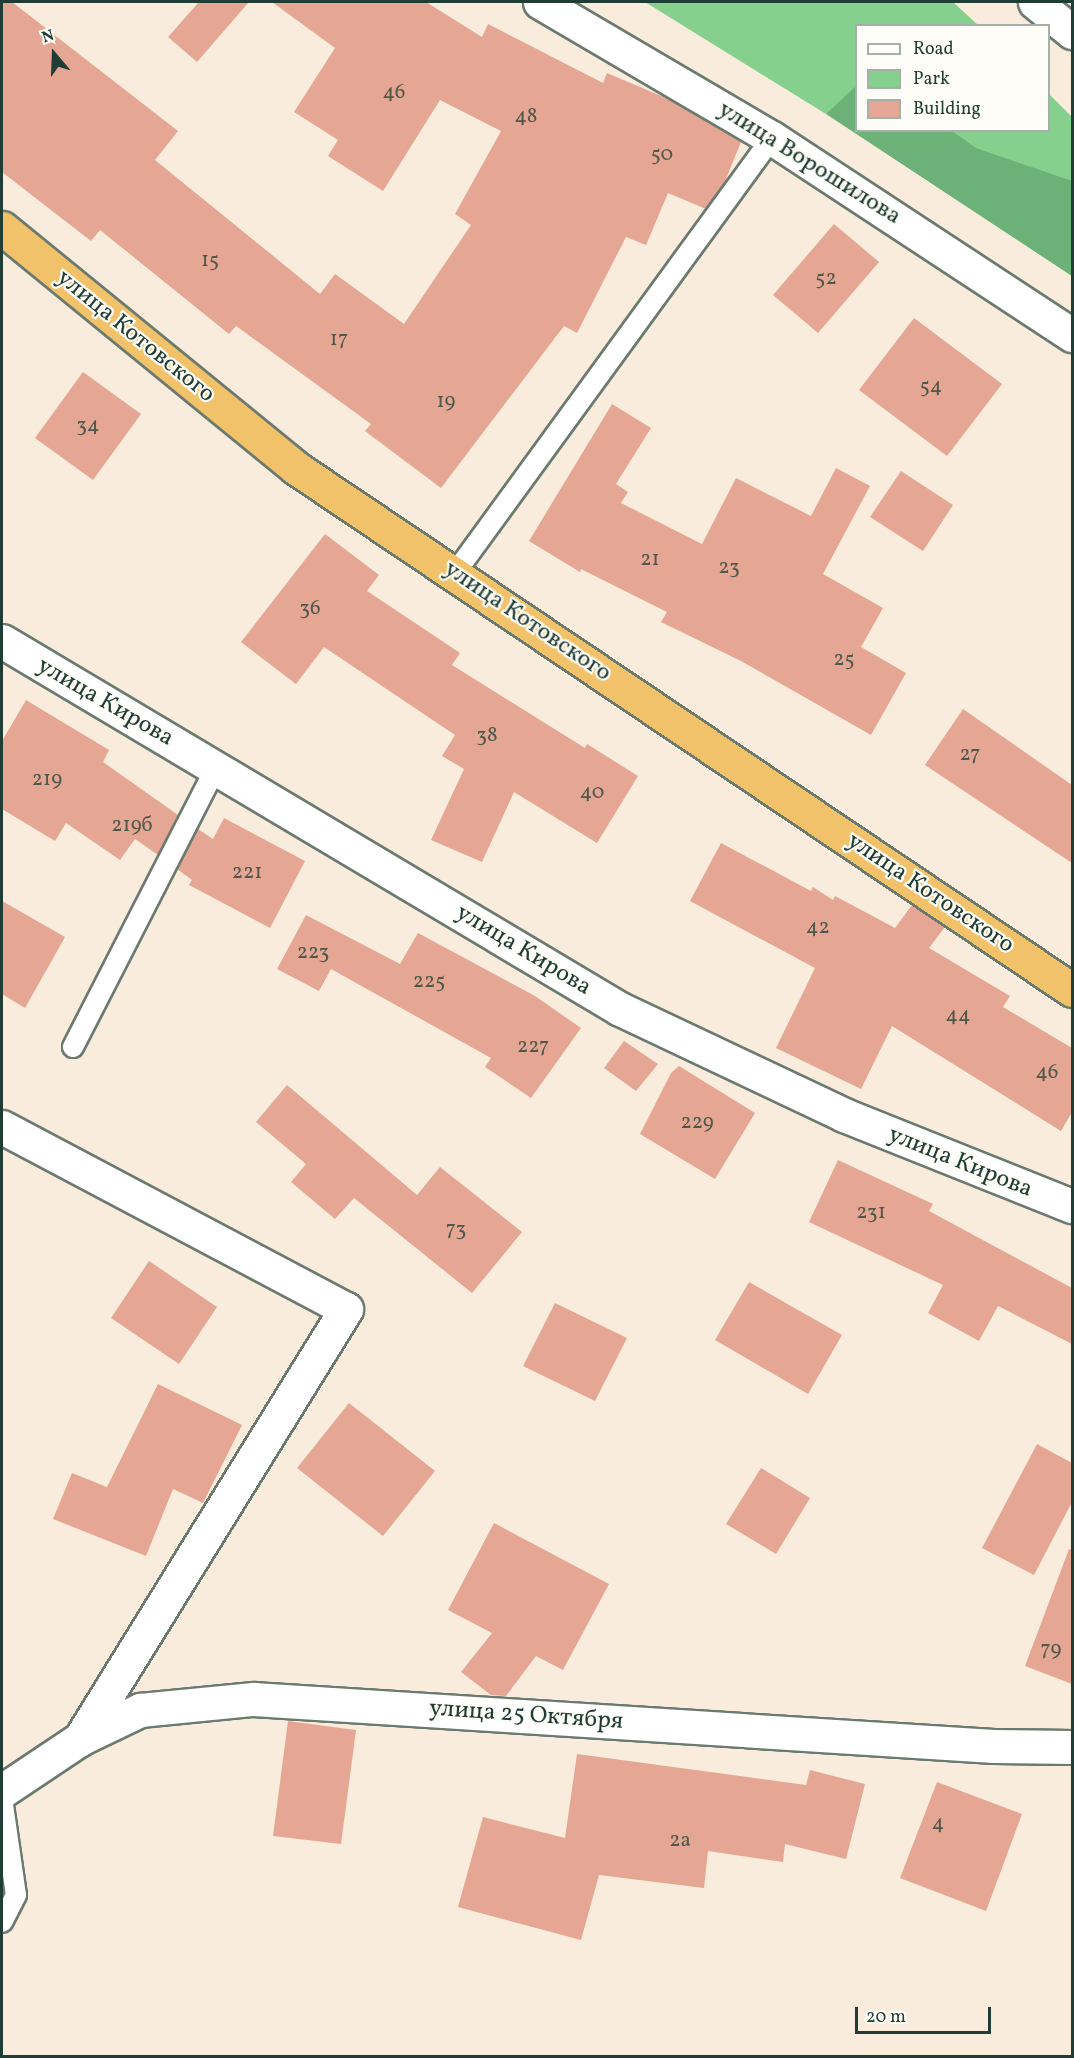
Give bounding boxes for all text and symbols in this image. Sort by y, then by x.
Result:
north arrow [24,24,84,84]
legend [855,24,1050,132]
text: N [39,25,57,49]
text: Road [913,37,954,62]
text: Park [913,67,950,92]
house number: 46 [383,80,405,106]
street label: улица Ворошилова [712,96,906,232]
text: Building [913,97,981,122]
house number: 48 [515,104,537,130]
house number: 50 [651,142,673,168]
house number: 15 [201,248,219,274]
street label: улица Котовского [50,264,220,410]
house number: 52 [815,266,837,292]
house number: 17 [330,327,348,353]
house number: 54 [920,374,942,400]
house number: 19 [436,389,456,415]
house number: 34 [76,413,100,439]
house number: 21 [640,547,660,573]
street label: улица Котовского [438,555,616,689]
house number: 23 [718,555,740,581]
house number: 36 [299,596,321,622]
house number: 25 [833,647,855,673]
street label: улица Кирова [31,652,179,754]
house number: 38 [476,723,498,749]
house number: 27 [960,742,980,768]
house number: 219 [32,767,62,793]
house number: 40 [580,780,604,806]
house number: 219б [111,813,153,839]
street label: улица Котовского [841,827,1019,961]
house number: 221 [232,860,262,886]
street label: улица Кирова [450,899,596,1003]
house number: 42 [806,915,830,941]
house number: 223 [297,940,329,966]
house number: 225 [413,969,445,995]
house number: 44 [945,1003,971,1029]
house number: 227 [517,1034,549,1060]
house number: 46 [1036,1060,1058,1086]
house number: 229 [680,1110,714,1136]
street label: улица Кирова [884,1121,1036,1205]
house number: 231 [856,1200,886,1226]
house number: 73 [446,1217,466,1243]
house number: 79 [1041,1637,1061,1663]
street label: улица 25 Октября [428,1695,624,1737]
house number: 4 [932,1811,944,1837]
house number: 2а [669,1828,691,1854]
scale bar [858,1995,994,2033]
text: 20 m [866,2005,906,2030]

